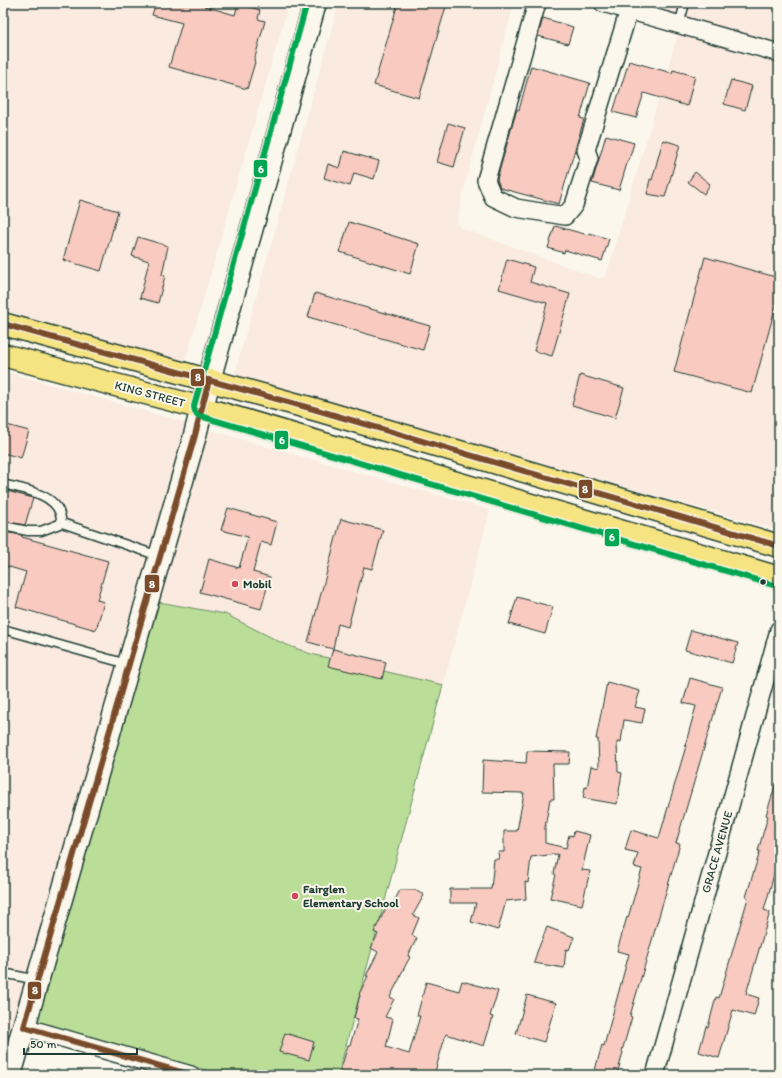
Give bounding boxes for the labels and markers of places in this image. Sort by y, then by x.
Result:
place label: Mobil [243,577,272,591]
unlabelled marker [758,577,768,587]
marker: Mobil [230,579,240,589]
place label: Fairglen Elementary School [303,882,399,911]
marker: Fairglen Elementary School [290,891,300,901]

